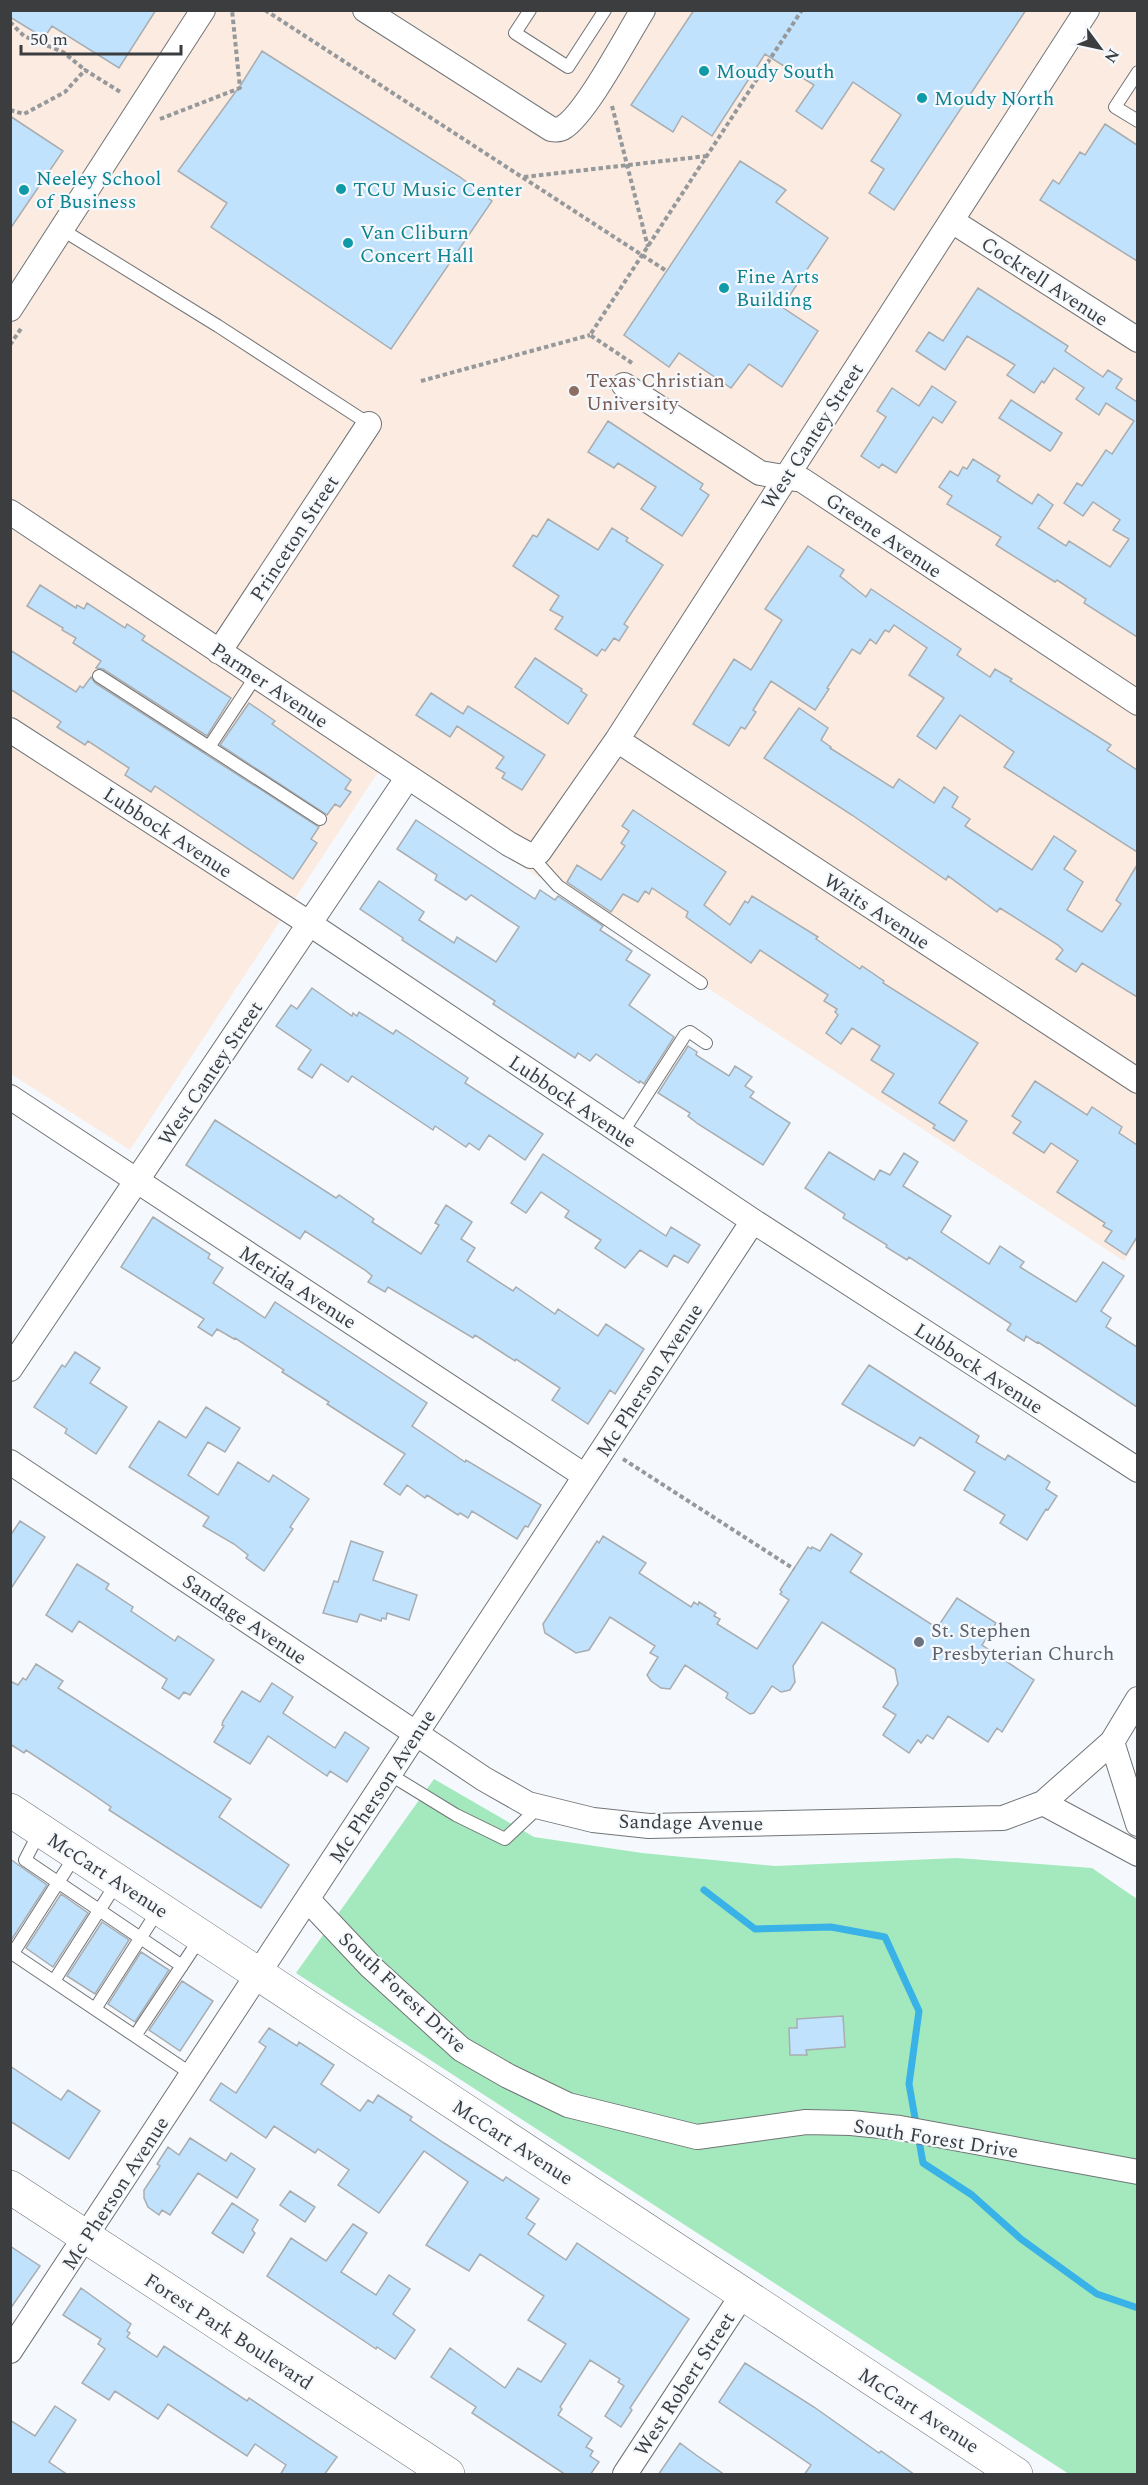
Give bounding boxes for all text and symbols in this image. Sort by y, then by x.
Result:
scale bar [21,18,182,56]
north arrow [1070,18,1130,78]
text: 50 m [30,26,68,53]
text: N [1098,44,1125,68]
place label: Moudy South [716,57,835,87]
marker: Moudy South [697,64,711,78]
place label: Moudy North [934,84,1054,114]
marker: Moudy North [915,91,929,105]
place label: Neeley School of Business [36,164,161,217]
place label: TCU Music Center [353,175,522,205]
marker: TCU Music Center [334,182,348,196]
marker: Neeley School of Business [17,183,31,197]
place label: Van Cliburn Concert Hall [360,218,474,271]
street label: Cockrell Avenue [975,229,1114,334]
marker: Van Cliburn Concert Hall [341,236,355,250]
place label: Fine Arts Building [736,262,819,315]
marker: Fine Arts Building [717,281,731,295]
street label: West Cantey Street [754,357,871,516]
place label: Texas Christian University [586,366,725,419]
marker: Texas Christian University [567,384,581,398]
street label: Princeton Street [243,470,347,607]
street label: Greene Avenue [819,486,948,586]
street label: Parmer Avenue [205,635,334,736]
street label: Lubbock Avenue [97,780,238,886]
street label: Waits Avenue [817,866,936,958]
street label: West Cantey Street [151,995,271,1152]
street label: Lubbock Avenue [502,1048,643,1156]
street label: Merida Avenue [233,1238,362,1337]
street label: Mc Pherson Avenue [589,1298,711,1463]
street label: Lubbock Avenue [908,1316,1049,1422]
street label: Sandage Avenue [176,1567,313,1673]
place label: St. Stephen Presbyterian Church [931,1616,1114,1669]
marker: St. Stephen Presbyterian Church [912,1635,926,1649]
street label: Mc Pherson Avenue [322,1704,444,1869]
street label: Sandage Avenue [618,1807,764,1839]
street label: McCart Avenue [41,1825,174,1926]
street label: South Forest Drive [331,1925,473,2060]
street label: McCart Avenue [446,2092,579,2193]
street label: Mc Pherson Avenue [55,2111,177,2276]
street label: South Forest Drive [851,2111,1020,2167]
street label: Forest Park Boulevard [138,2266,319,2398]
street label: West Robert Street [627,2306,743,2463]
street label: McCart Avenue [852,2360,985,2461]

